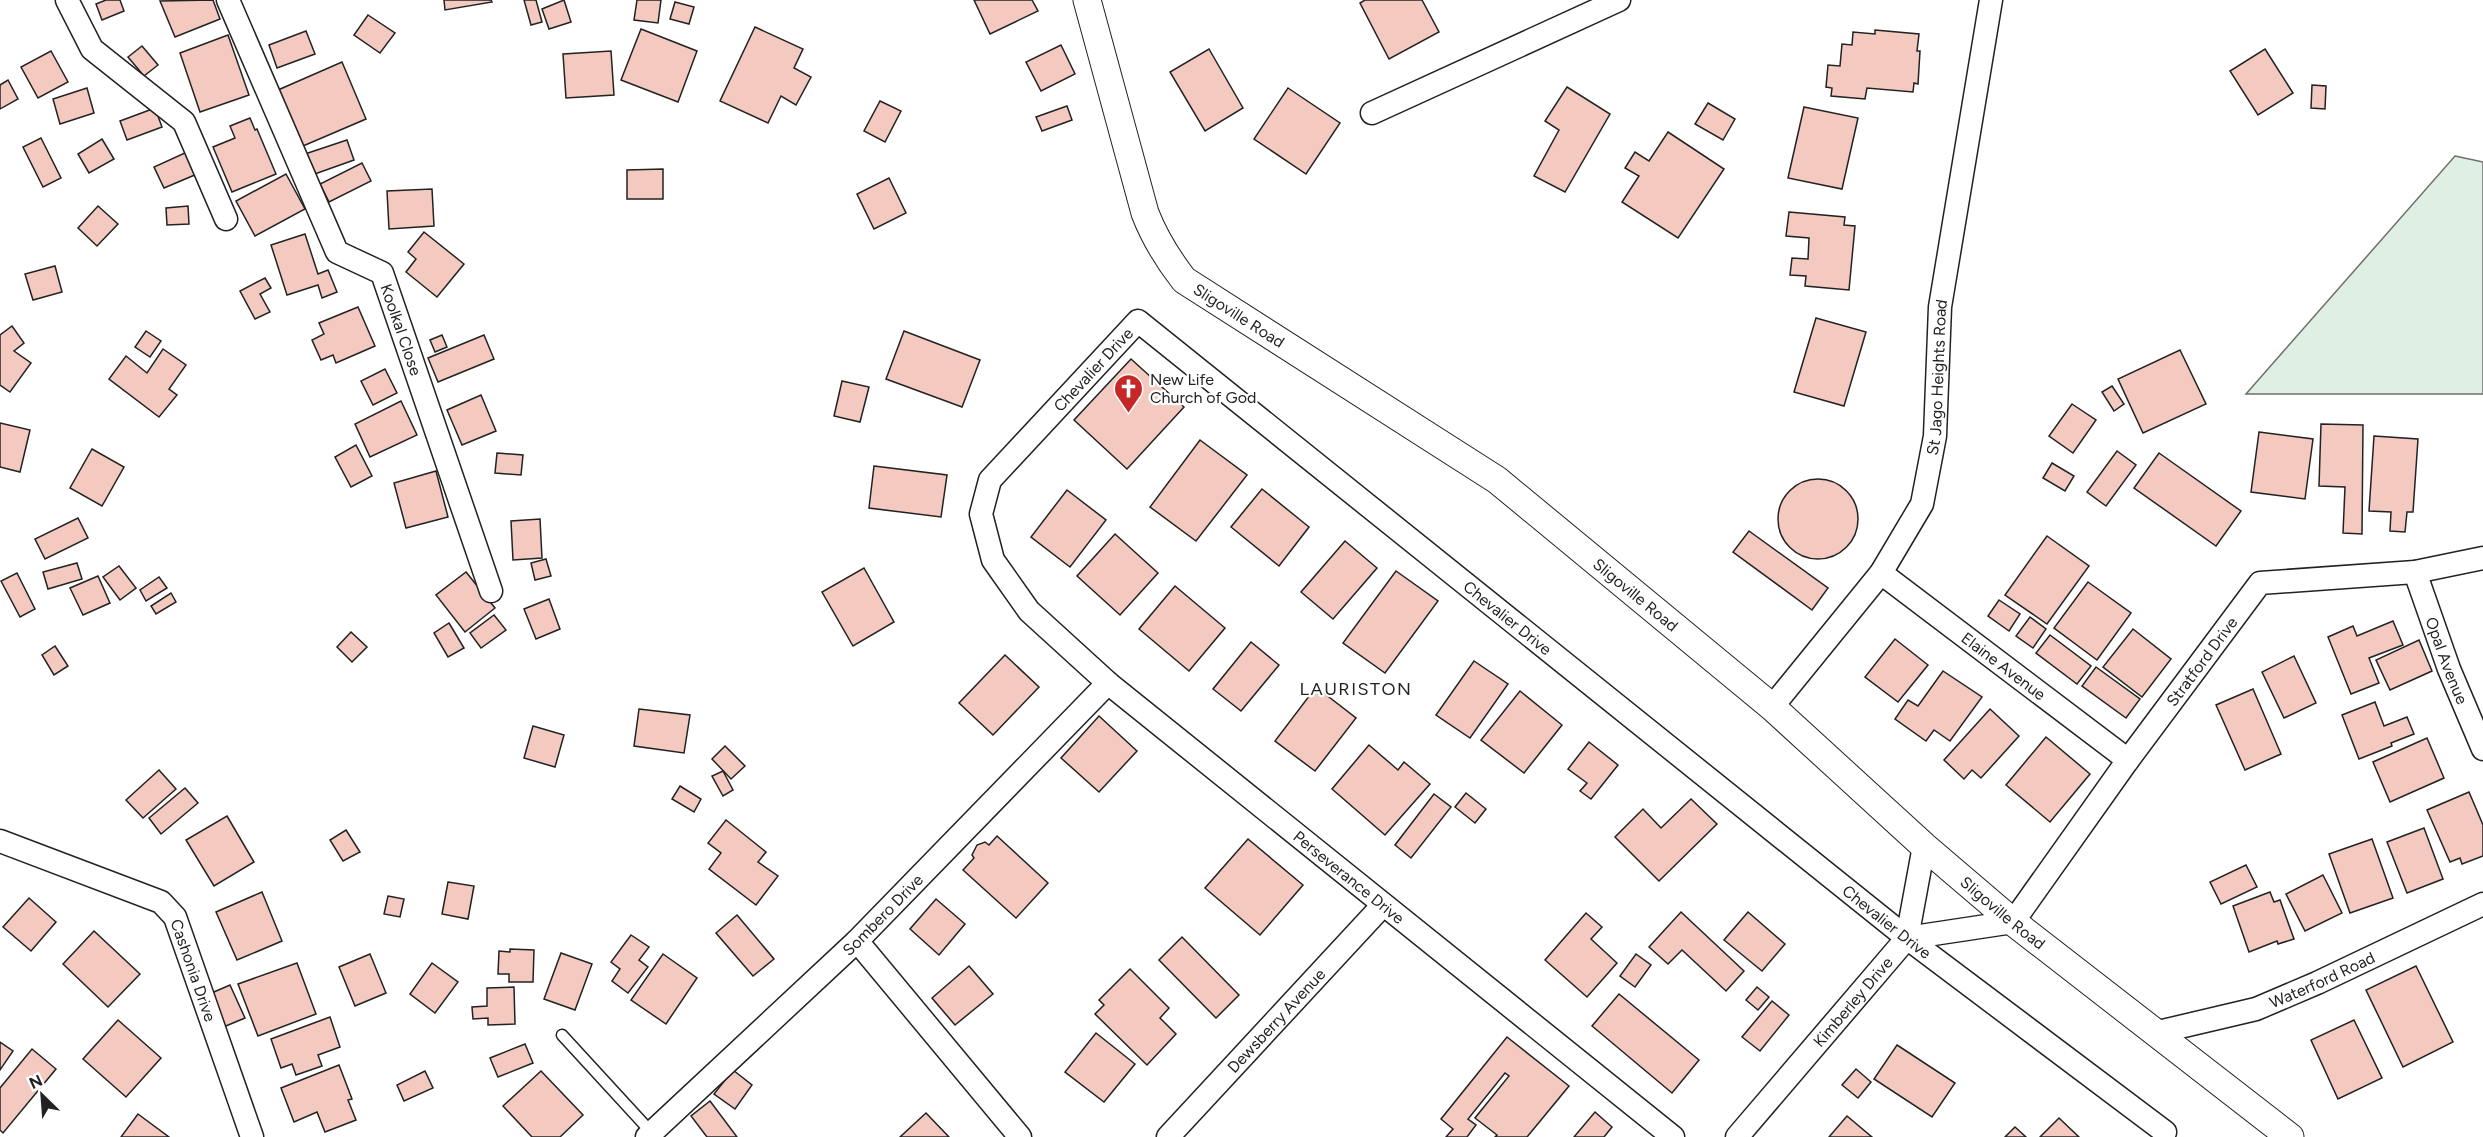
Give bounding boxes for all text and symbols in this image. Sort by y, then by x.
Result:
street label: Sligoville Road [1190,280,1288,352]
street label: Koolkal Close [376,281,425,378]
street label: St Jago Heights Road [1923,298,1951,457]
street label: Chevalier Drive [1050,324,1137,416]
place label: New Life Church of God [1150,370,1256,407]
church icon: New Life Church of God [1113,372,1145,414]
street label: Sligoville Road [1589,554,1682,635]
street label: Chevalier Drive [1459,577,1556,659]
street label: Stratford Drive [2163,613,2242,710]
street label: Opal Avenue [2421,614,2472,707]
street label: Elaine Avenue [1958,628,2050,704]
district label: LAURISTON [1300,678,1412,700]
street label: Perseverance Drive [1289,827,1408,928]
street label: Sombero Drive [839,870,927,960]
street label: Sligoville Road [1957,872,2049,954]
street label: Chevalier Drive [1838,881,1935,963]
street label: Cashonia Drive [166,917,220,1024]
street label: Waterford Road [2267,948,2378,1012]
street label: Kimberley Drive [1809,953,1897,1051]
street label: Dewsberry Avenue [1224,965,1329,1077]
north arrow [12,1065,72,1125]
text: N [26,1071,45,1093]

